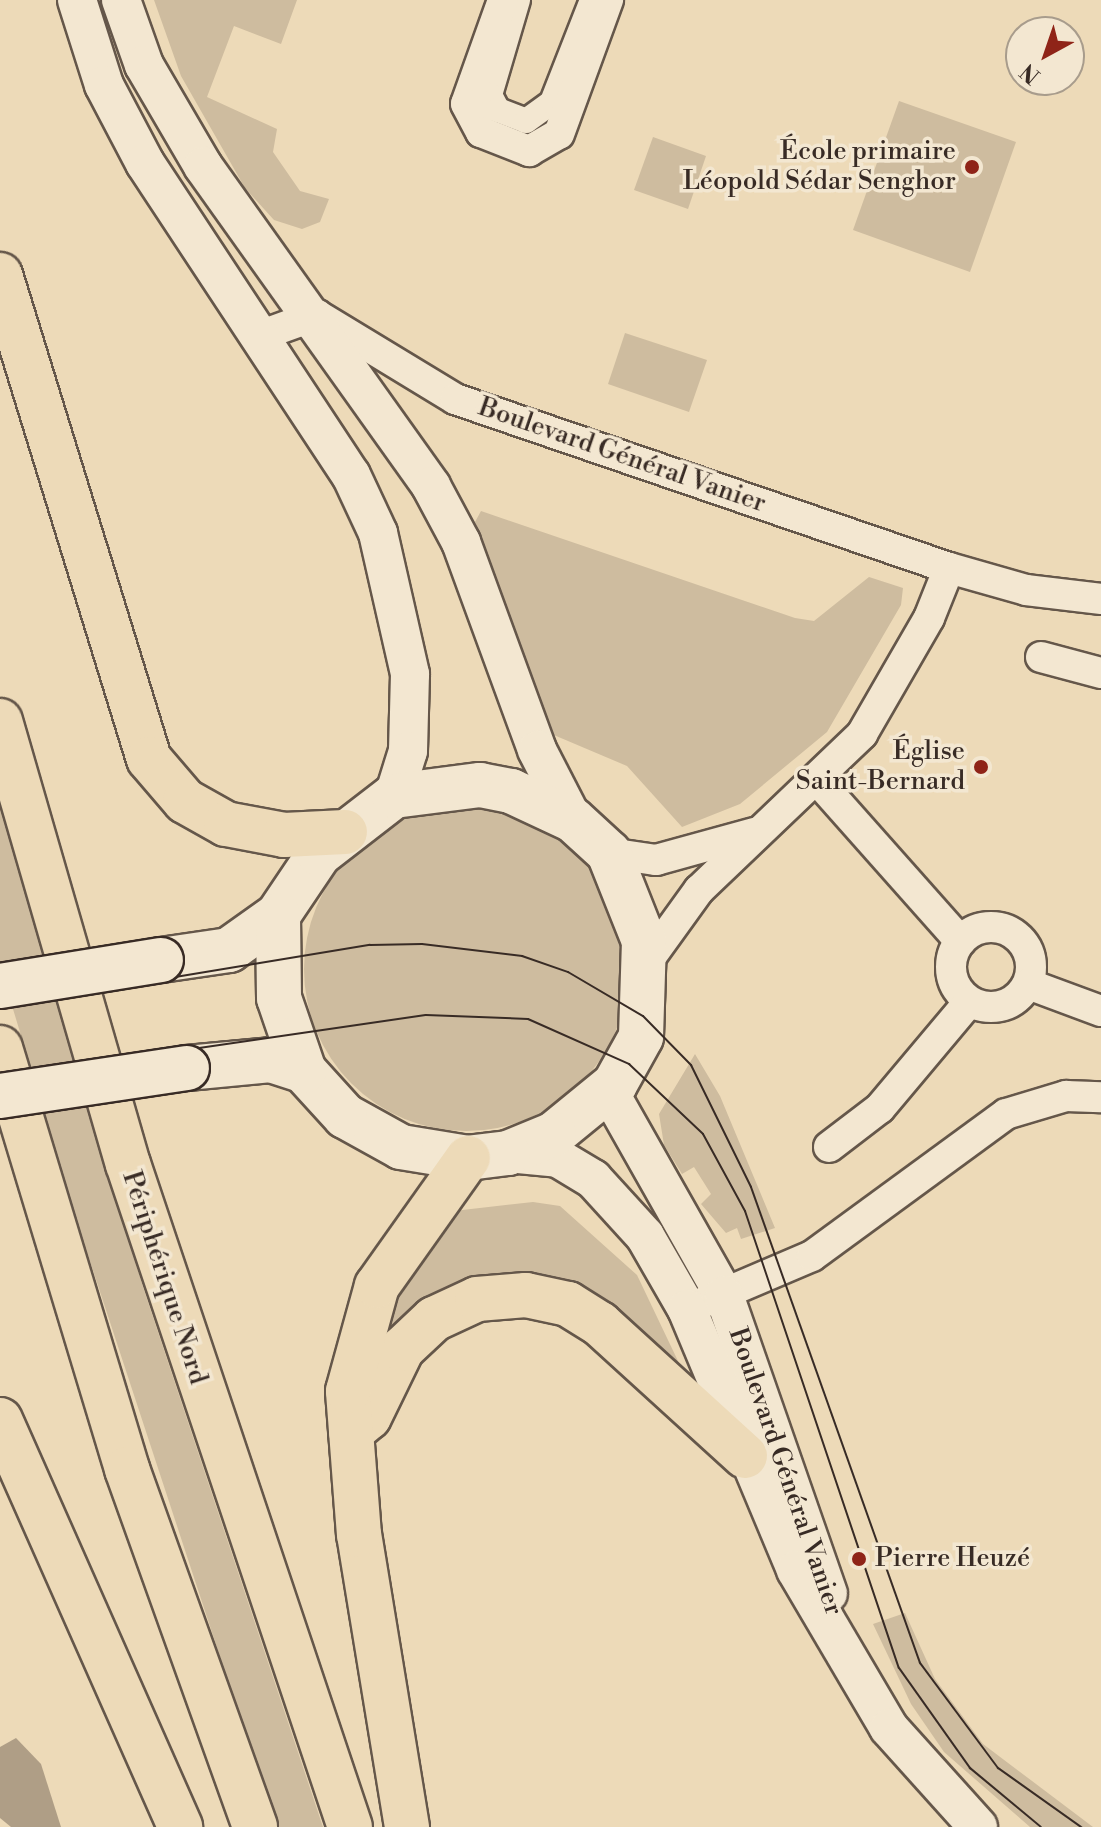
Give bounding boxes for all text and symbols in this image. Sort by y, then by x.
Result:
north arrow [1005,16,1085,96]
text: N [1015,57,1046,89]
place label: École primaire Léopold Sédar Senghor [683,136,956,198]
marker: École primaire Léopold Sédar Senghor [963,158,981,176]
street label: Boulevard Général Vanier [474,392,770,520]
place label: Église Saint-Bernard [796,736,965,798]
marker: Église Saint-Bernard [972,758,990,776]
street label: Périphérique Nord [115,1167,213,1389]
street label: Boulevard Général Vanier [721,1324,849,1620]
place label: Pierre Heuzé [875,1543,1030,1575]
marker: Pierre Heuzé [850,1550,868,1568]

